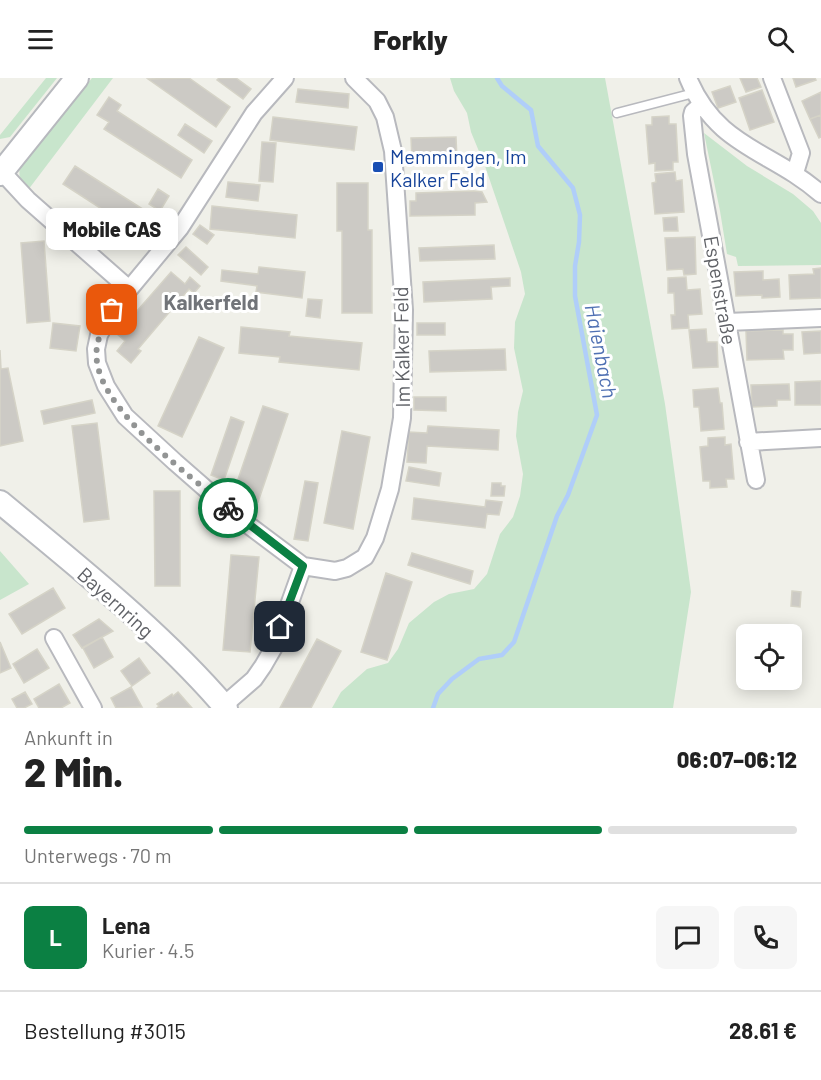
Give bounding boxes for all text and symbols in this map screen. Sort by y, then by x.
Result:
icon: menu [24,23,57,56]
text: Forkly [373,23,448,55]
icon: search [764,23,797,56]
place label: Memmingen, Im Kalker Feld [390,144,527,191]
marker: Memmingen, Im Kalker Feld [371,160,385,174]
callout: Mobile CAS [46,208,178,250]
text: Mobile CAS [63,217,161,241]
street label: Espenstraße [700,234,742,346]
pin [86,284,137,335]
street label: Im Kalker Feld [388,286,414,408]
district label: Kalkerfeld [163,289,259,314]
icon: bag [95,293,128,326]
water label: Haienbach [581,302,623,400]
courier [198,478,258,538]
icon: bike [212,492,245,525]
street label: Bayernring [73,562,159,642]
pin [254,601,305,652]
icon: home [263,610,296,643]
map controls [736,624,802,690]
button: locate [736,624,802,690]
text: Ankunft in [24,725,113,749]
text: 06:07–06:12 [677,746,797,772]
text: 2 Min. [24,748,123,795]
text: Unterwegs · 70 m [24,843,172,867]
button: chat [656,906,719,969]
button: phone [734,906,797,969]
text: Lena [102,912,150,938]
text: L [49,924,62,950]
text: Kurier · 4.5 [102,938,194,962]
text: Bestellung #3015 [24,1017,186,1043]
text: 28.61 € [729,1017,797,1043]

